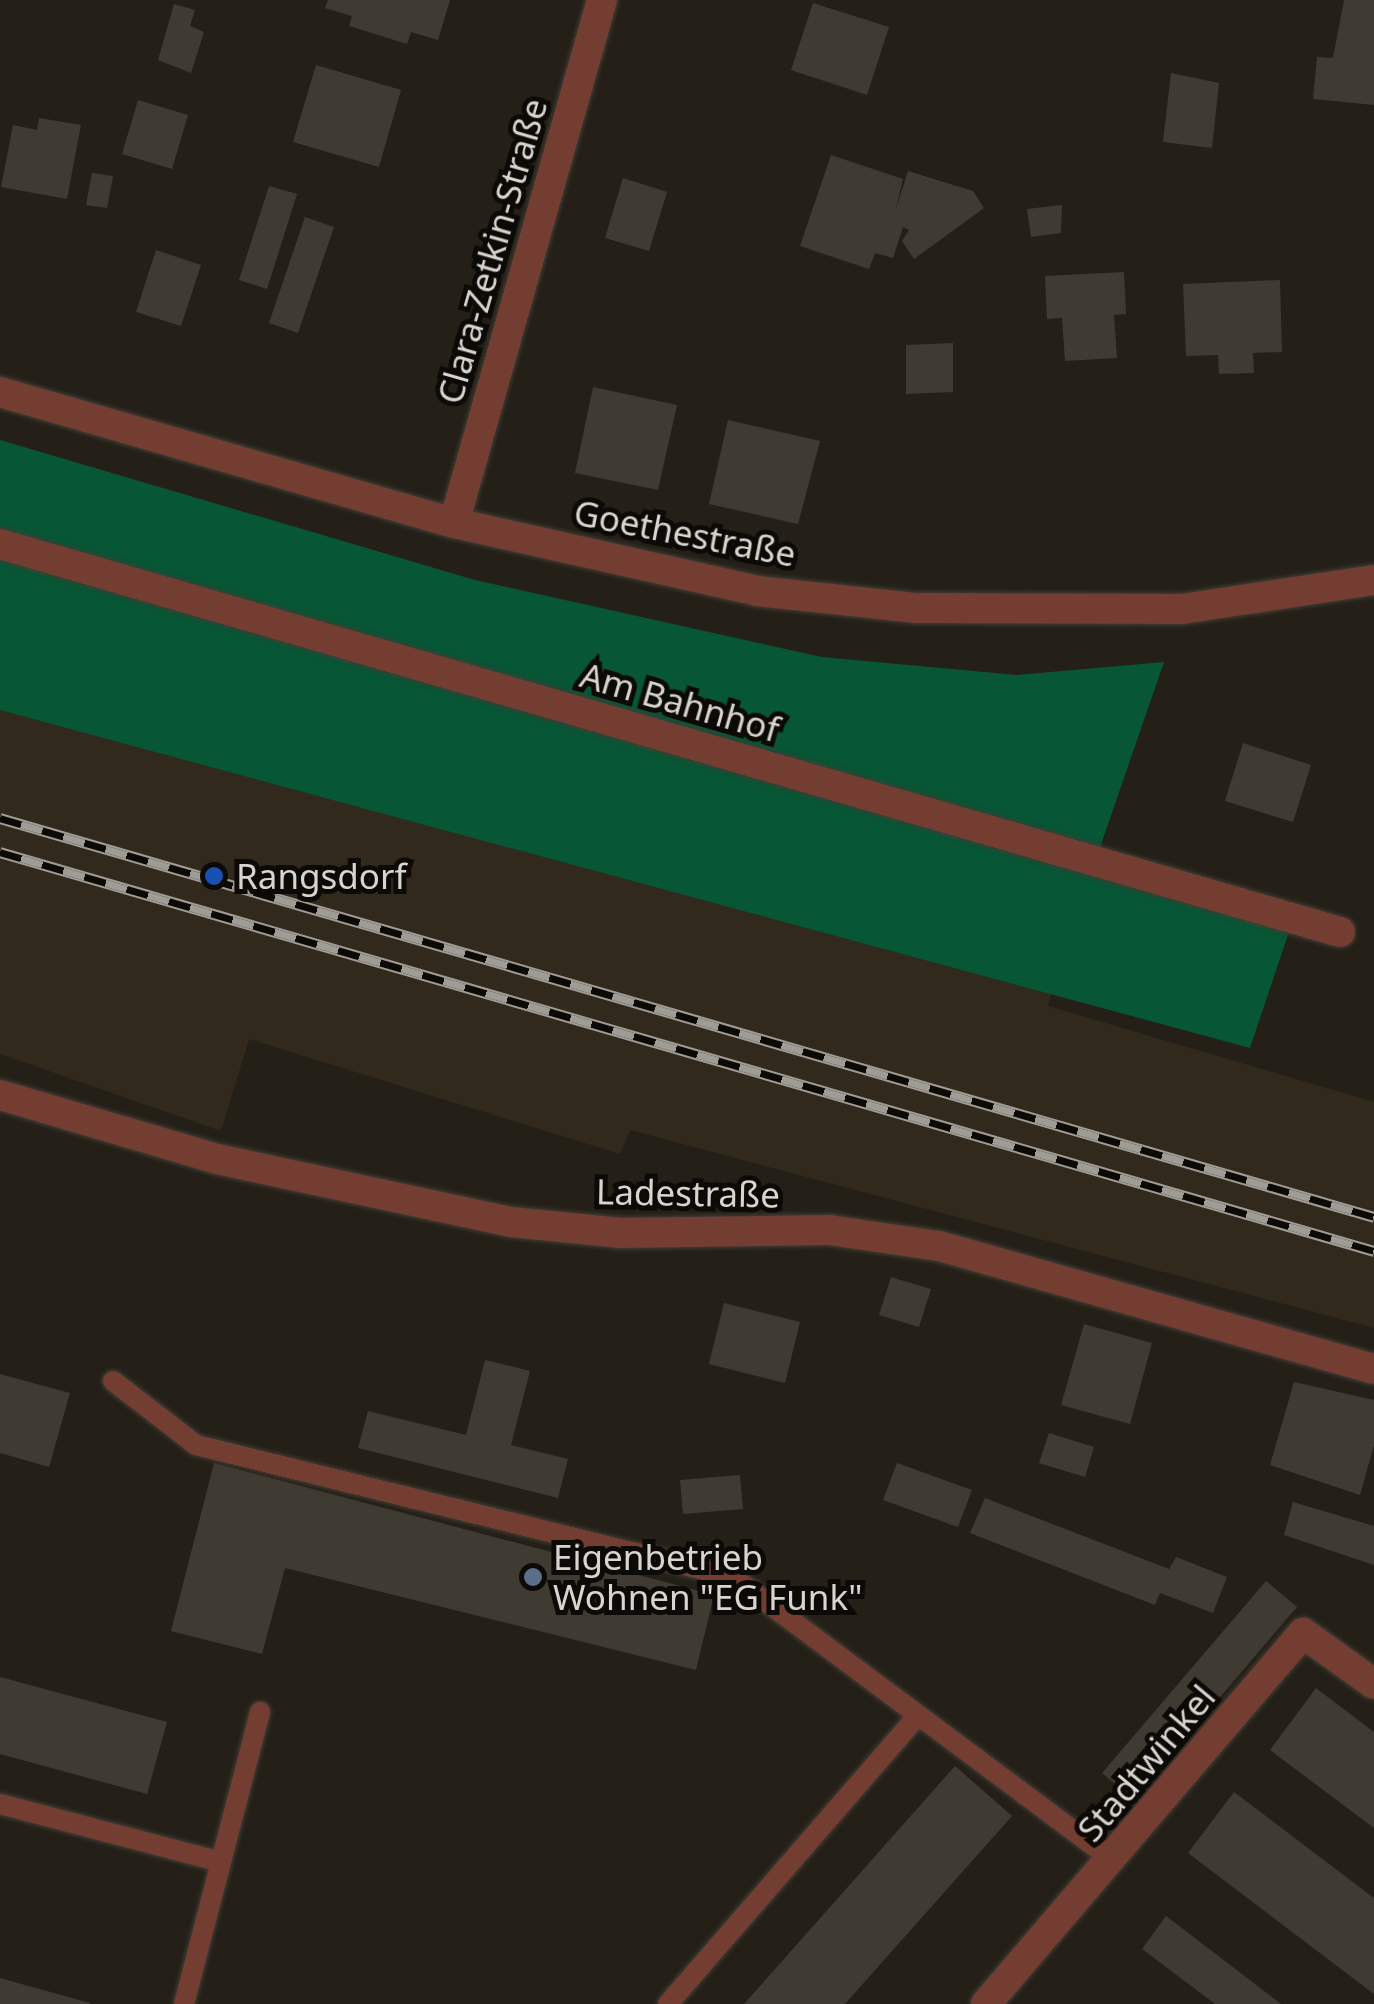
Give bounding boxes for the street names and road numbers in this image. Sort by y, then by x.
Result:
street label: Clara-Zetkin-Straße [428,94,556,408]
street label: Goethestraße [571,491,799,575]
street label: Am Bahnhof [576,654,784,750]
street label: Ladestraße [596,1170,780,1216]
street label: Stadtwinkel [1068,1676,1224,1850]

